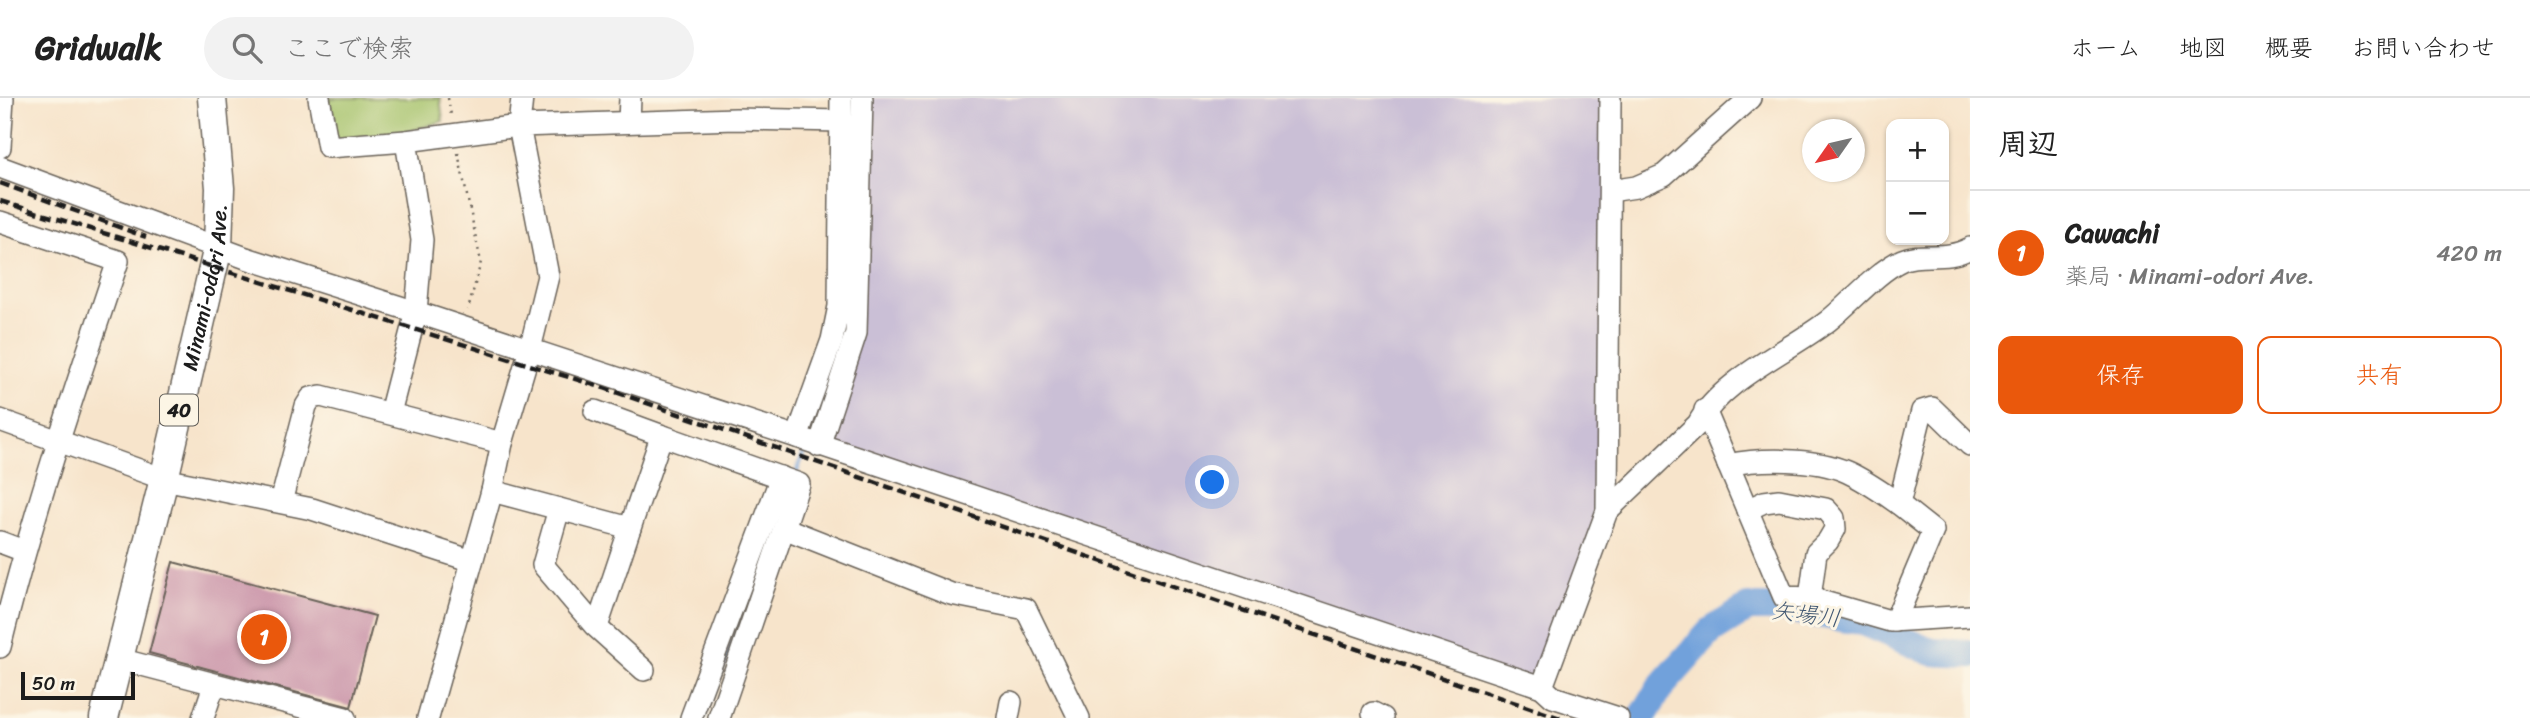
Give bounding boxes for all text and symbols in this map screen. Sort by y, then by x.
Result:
search box [204,17,694,80]
text: Gridwalk [35,19,162,77]
text: ここで検索 [284,25,414,71]
text: ホーム [2070,27,2141,69]
text: 地図 [2179,27,2227,69]
text: 概要 [2265,27,2313,69]
text: お問い合わせ [2351,27,2495,69]
icon: search [228,29,266,67]
text: 周辺 [1998,117,2058,171]
north arrow [1802,119,1865,182]
map controls [1886,119,1949,245]
button: + [1886,119,1949,182]
button: − [1886,182,1949,245]
street label: Minami-odori Ave. [171,203,238,374]
text: Cawachi [2065,210,2159,256]
text: 1 [2016,233,2026,274]
text: 420 m [2436,233,2502,274]
text: 薬局 · Minami-odori Ave. [2065,256,2315,297]
button: 保存 [1998,336,2243,414]
button: 共有 [2257,336,2502,414]
road number: 40 [160,394,198,426]
your location [1195,465,1229,499]
water label: 矢場川 [1769,590,1843,639]
pin: 1 [241,611,287,663]
text: 50 m [32,667,75,700]
scale bar [21,669,135,701]

